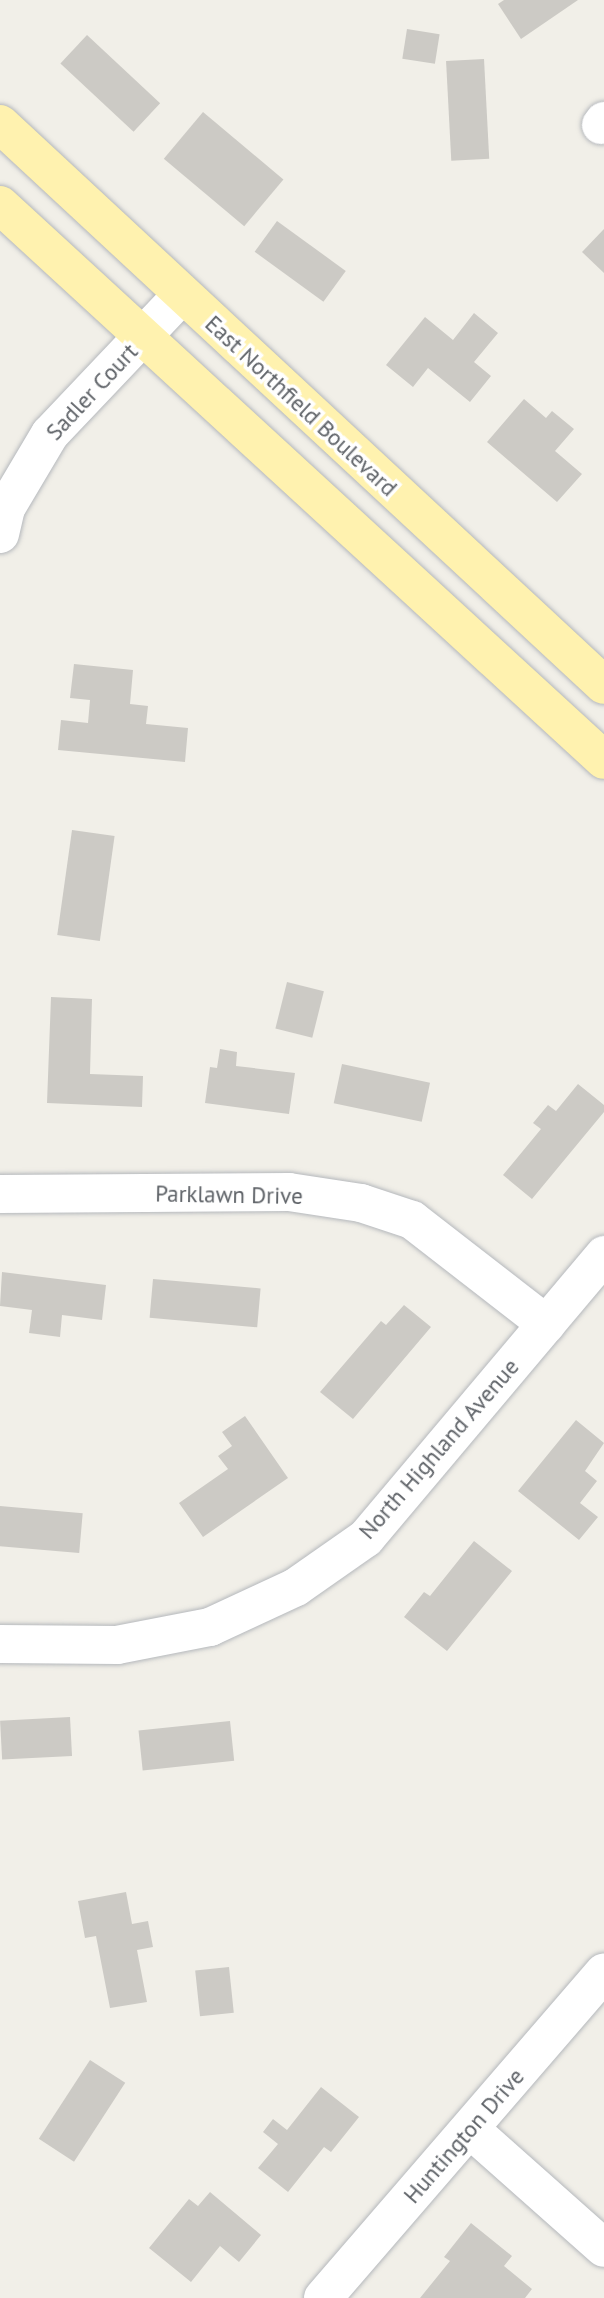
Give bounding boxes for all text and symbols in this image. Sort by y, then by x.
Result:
street label: East Northfield Boulevard [199,310,403,502]
street label: Sadler Court [40,338,144,446]
street label: Parklawn Drive [155,1180,303,1210]
street label: North Highland Avenue [353,1353,525,1545]
street label: Huntington Drive [398,2063,530,2209]

